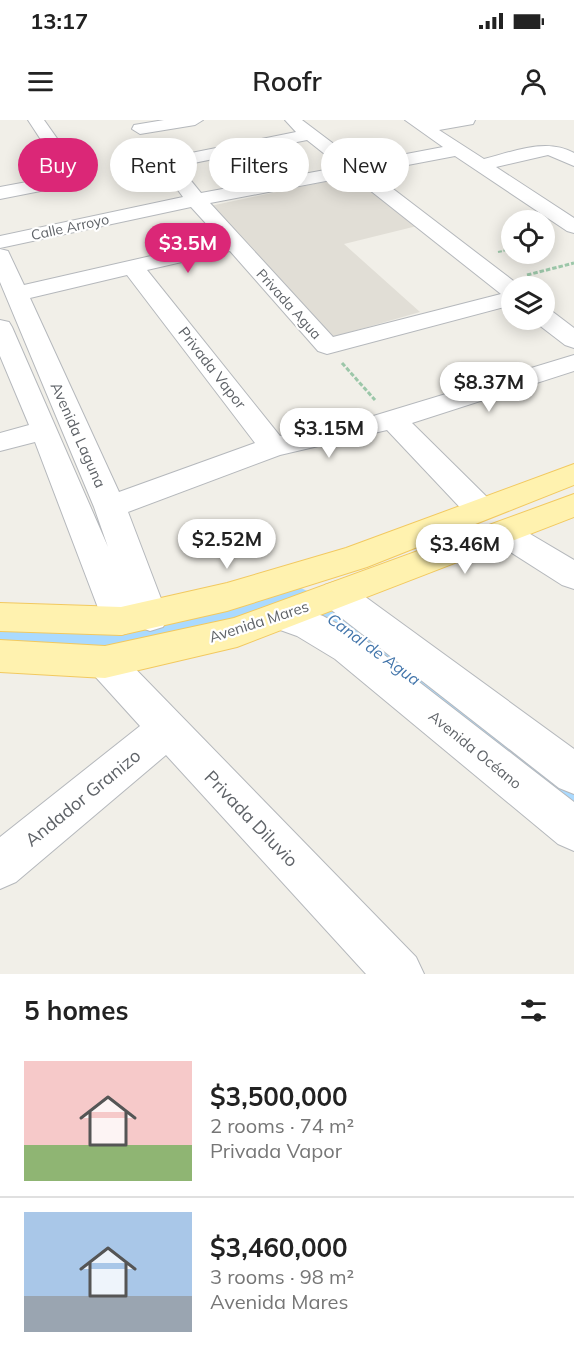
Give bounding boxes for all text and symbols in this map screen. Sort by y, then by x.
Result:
text: 13:17 [30,7,88,35]
text: Roofr [252,64,322,98]
icon: menu [24,65,57,98]
icon: person [517,65,550,98]
chip: Buy [18,138,98,192]
chip: Rent [110,138,197,192]
chip: Filters [209,138,309,192]
chip: New [321,138,409,192]
street label: Calle Arroyo [29,210,111,244]
map controls [501,210,555,330]
button: locate [501,210,555,264]
pin: $3.5M [146,223,230,274]
text: $3.5M [159,230,217,255]
street label: Privada Agua [253,265,325,343]
button: layers [501,276,555,330]
street label: Privada Vapor [174,323,251,413]
pin: $8.37M [440,362,538,413]
text: $8.37M [454,369,524,394]
street label: Avenida Laguna [47,379,110,491]
pin: $3.15M [280,408,378,459]
text: $3.15M [294,415,364,440]
pin: $2.52M [178,519,276,570]
pin: $3.46M [416,524,514,575]
text: $2.52M [192,526,262,551]
text: $3.46M [430,531,500,556]
street label: Avenida Mares [207,596,311,647]
water label: Canal de Agua [324,609,425,690]
street label: Avenida Océano [425,706,526,793]
street label: Andador Granizo [20,744,145,851]
street label: Privada Diluvio [200,766,303,872]
text: 5 homes [24,994,128,1027]
icon: filters [517,994,550,1027]
text: $3,500,000 [210,1080,348,1113]
icon: home [72,1085,144,1157]
text: 2 rooms · 74 m² [210,1113,354,1138]
text: Privada Vapor [210,1138,342,1163]
text: $3,460,000 [210,1231,348,1264]
icon: home [72,1236,144,1308]
text: 3 rooms · 98 m² [210,1264,354,1289]
text: Avenida Mares [210,1289,348,1314]

